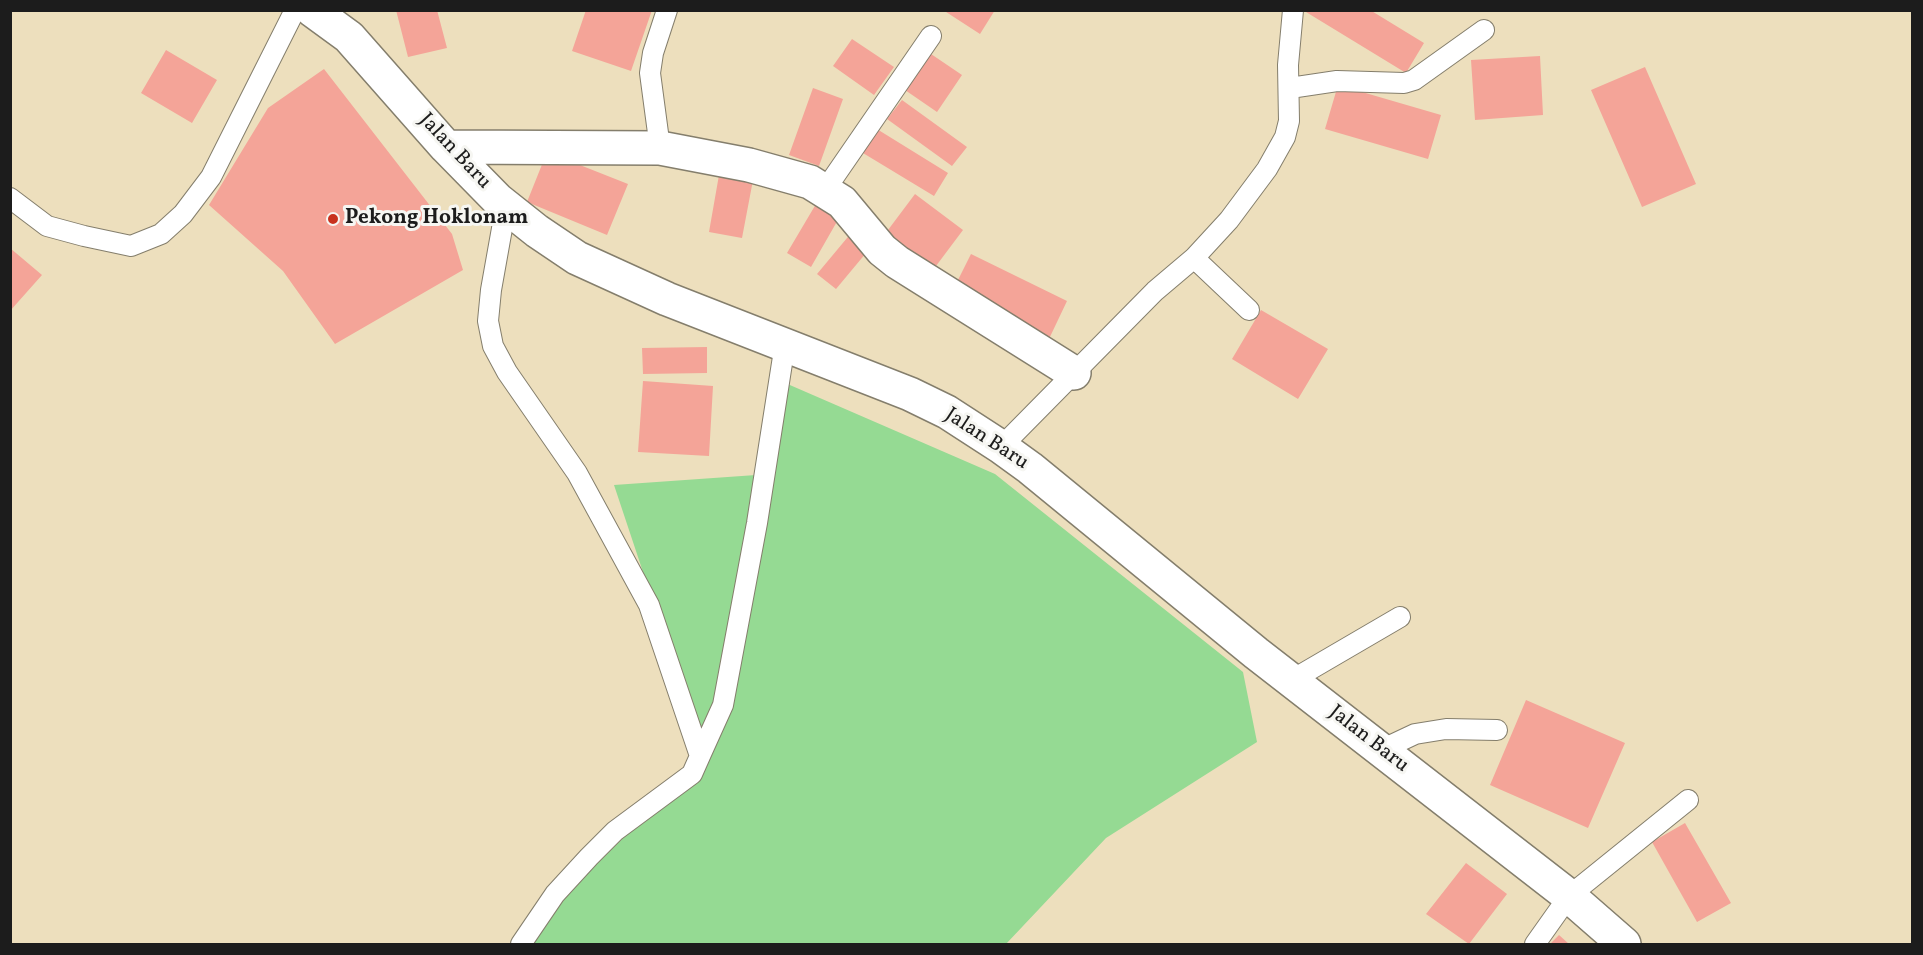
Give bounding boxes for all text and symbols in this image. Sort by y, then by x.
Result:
street label: Jalan Baru [412,109,496,195]
place label: Pekong Hoklonam [345,206,528,232]
marker: Pekong Hoklonam [326,212,340,226]
street label: Jalan Baru [939,404,1033,476]
street label: Jalan Baru [1323,701,1413,779]

